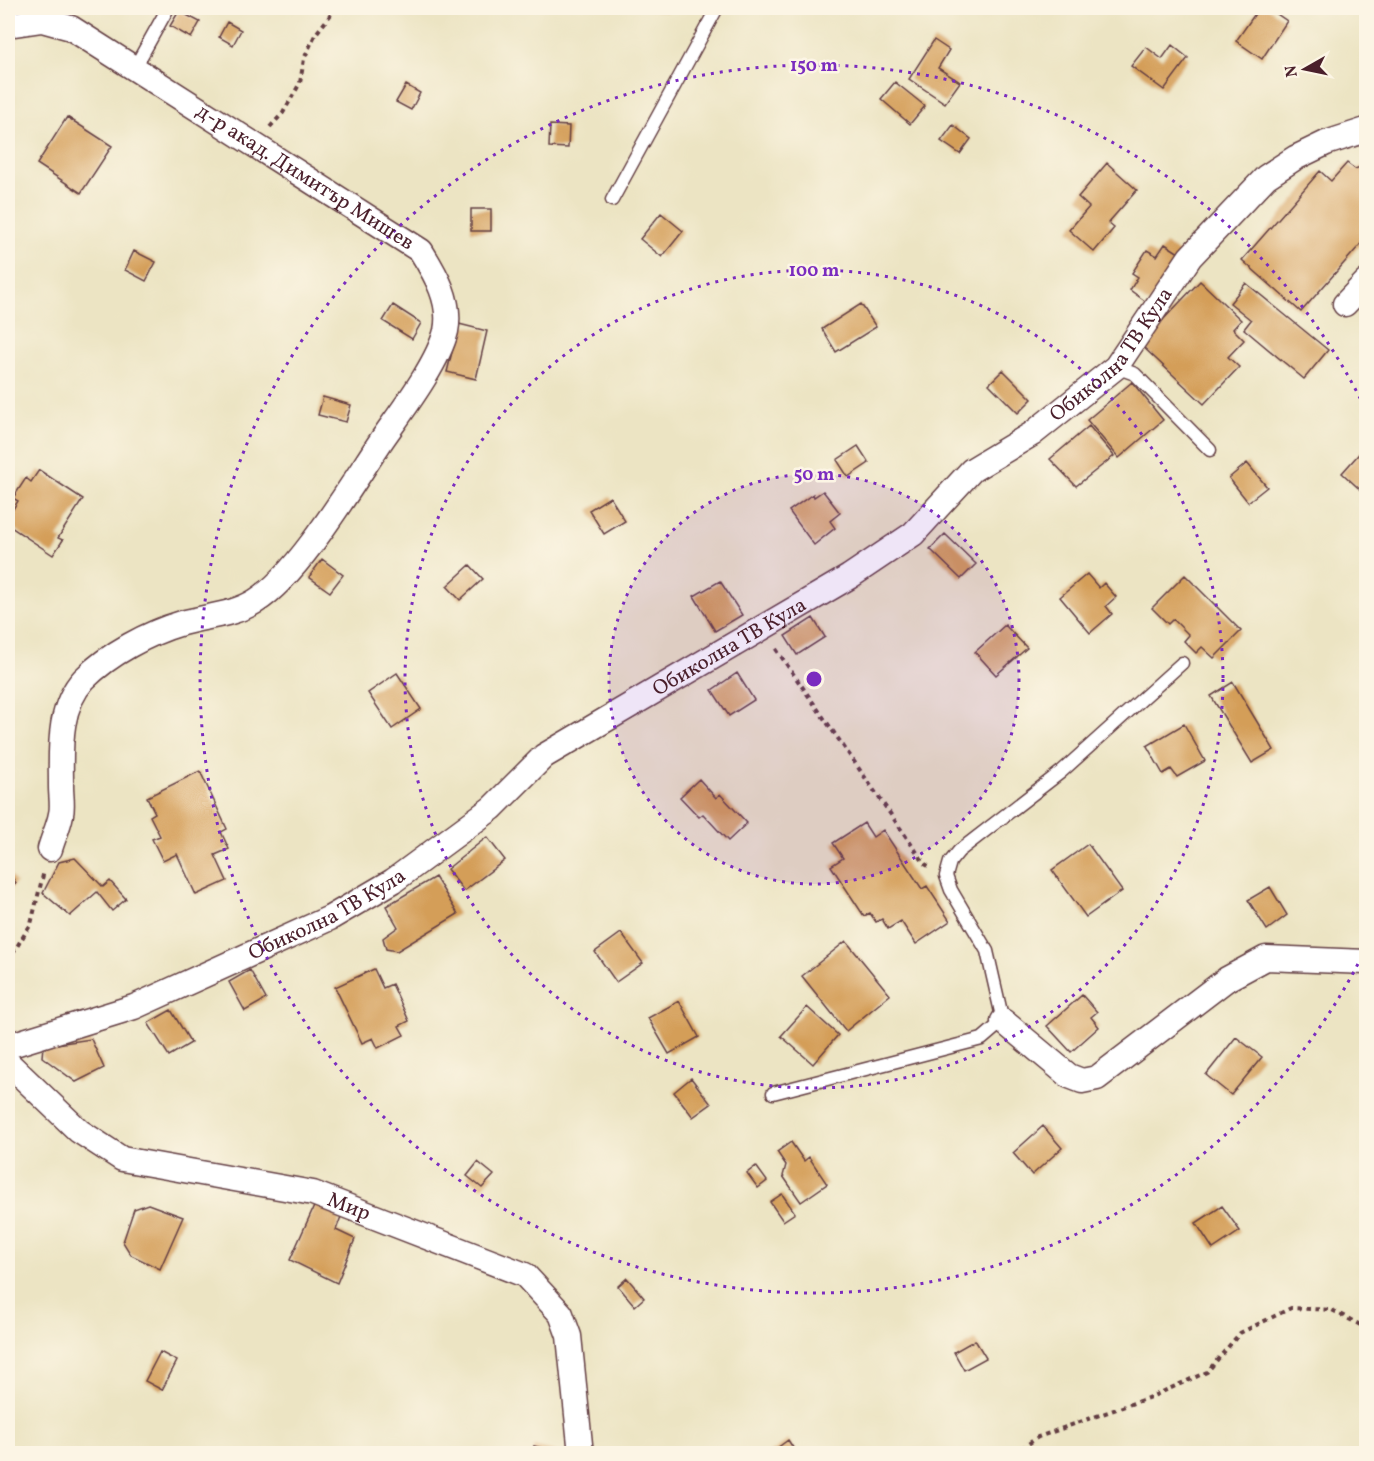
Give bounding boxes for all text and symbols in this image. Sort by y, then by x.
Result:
north arrow [1275,39,1335,99]
text: 150 m [790,54,838,79]
text: N [1280,63,1304,78]
street label: д-р акад. Димитър Мишев [190,97,420,257]
text: 100 m [789,259,839,284]
street label: Обиколна ТВ Кула [1044,282,1180,429]
text: 50 m [794,463,834,488]
street label: Обиколна ТВ Кула [647,590,812,704]
centre of rings [804,669,824,689]
street label: Обиколна ТВ Кула [244,862,412,968]
street label: Мир [323,1185,375,1228]

